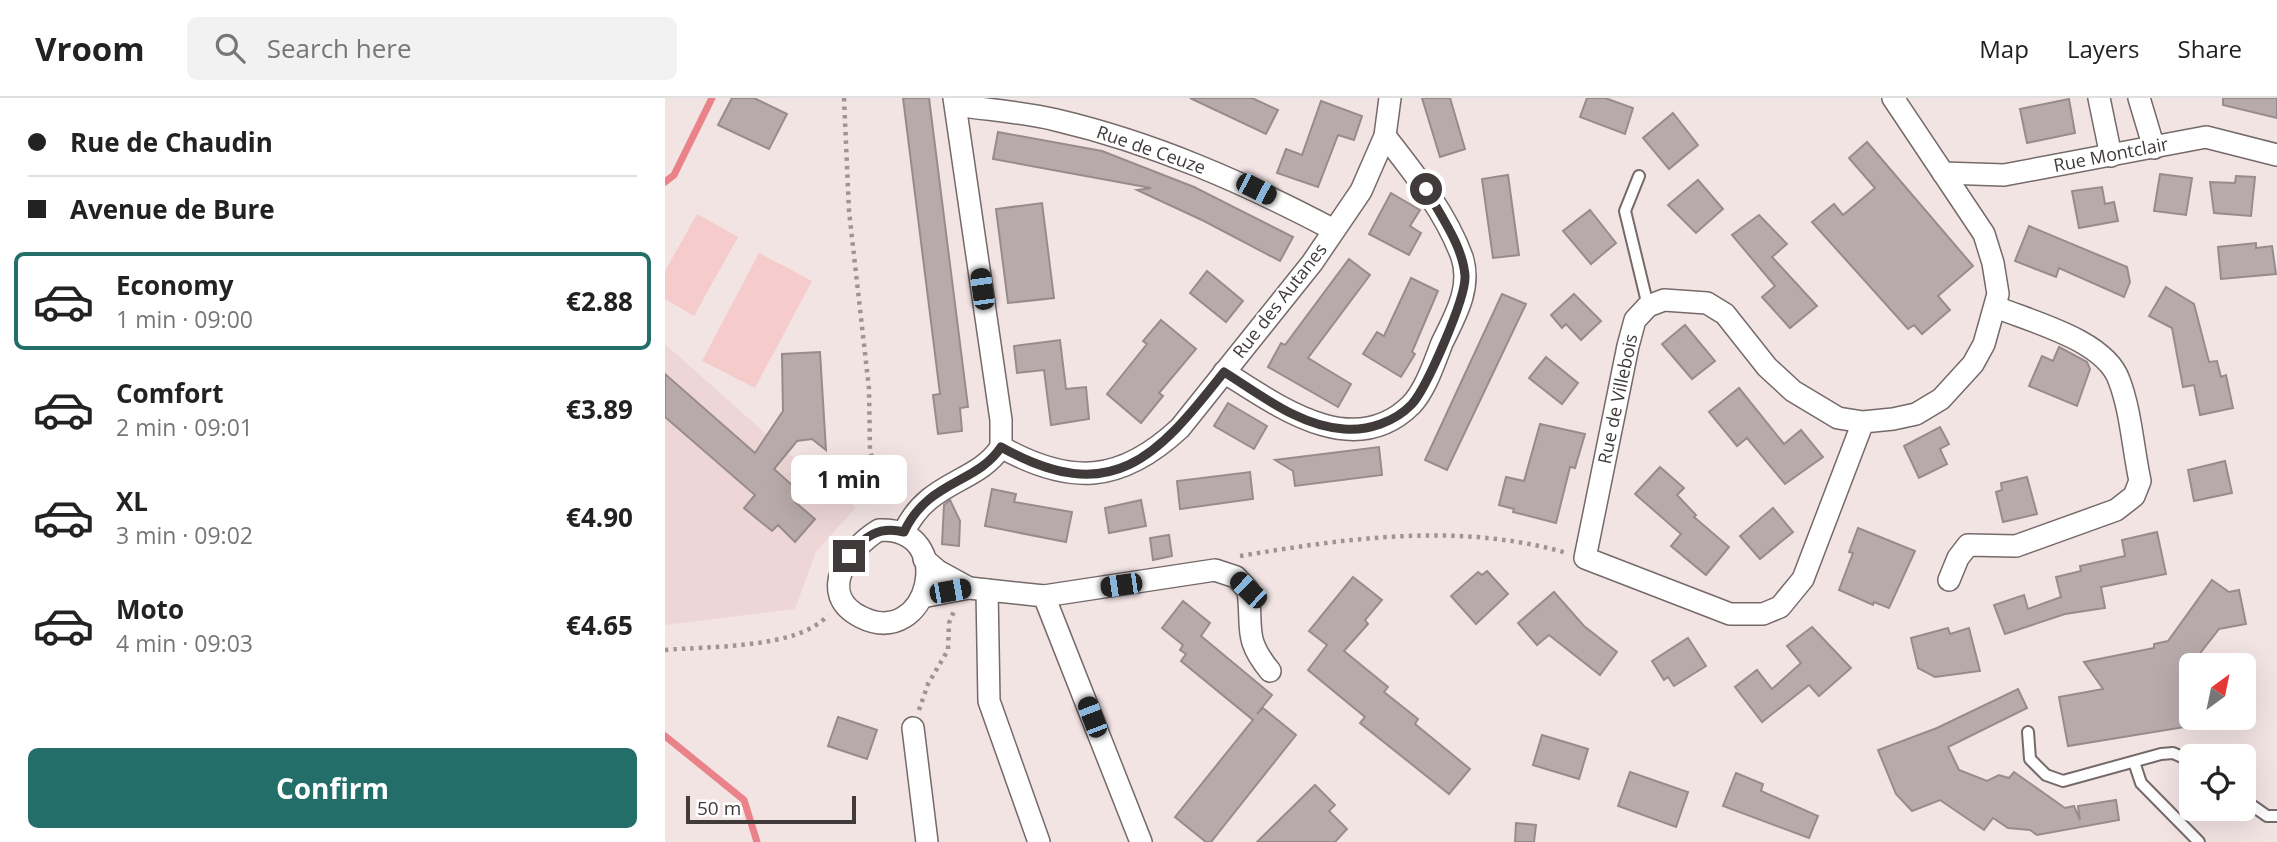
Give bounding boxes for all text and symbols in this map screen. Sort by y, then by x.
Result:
search box [187,17,677,80]
text: Vroom [35,26,145,71]
icon: search [211,29,249,67]
text: Search here [267,30,412,66]
text: Map [1979,32,2029,65]
text: Layers [2067,32,2140,65]
text: Share [2178,32,2242,65]
street label: Rue de Ceuze [1094,119,1209,179]
text: Rue de Chaudin [70,124,273,160]
street label: Rue Montclair [2051,131,2171,177]
car [1233,170,1280,208]
route start [1410,173,1442,205]
text: Avenue de Bure [70,191,275,227]
street label: Rue des Autanes [1227,238,1332,363]
text: Economy [116,267,234,303]
car [969,267,996,311]
icon: car [32,270,95,333]
text: €2.88 [566,283,633,319]
text: 1 min · 09:00 [116,303,253,335]
street label: Rue de Villebois [1592,332,1642,466]
text: Comfort [116,375,223,411]
icon: car [32,378,95,441]
text: €3.89 [566,391,633,427]
text: 2 min · 09:01 [116,411,253,443]
callout: 1 min [791,454,907,504]
text: 1 min [817,463,881,495]
text: XL [116,483,148,519]
icon: car [32,486,95,549]
text: €4.90 [566,499,633,535]
text: 3 min · 09:02 [116,519,253,551]
route end [833,540,865,572]
car [1226,568,1271,612]
car [1099,572,1144,598]
car [928,577,973,605]
text: Moto [116,591,184,627]
icon: car [32,594,95,657]
text: €4.65 [566,607,633,643]
text: 4 min · 09:03 [116,627,253,659]
north arrow [2179,653,2256,730]
map controls [2179,653,2256,821]
car [1075,694,1110,740]
button: locate [2179,744,2256,821]
button: Confirm [28,748,637,828]
scale bar [686,793,856,825]
text: 50 m [697,795,741,821]

